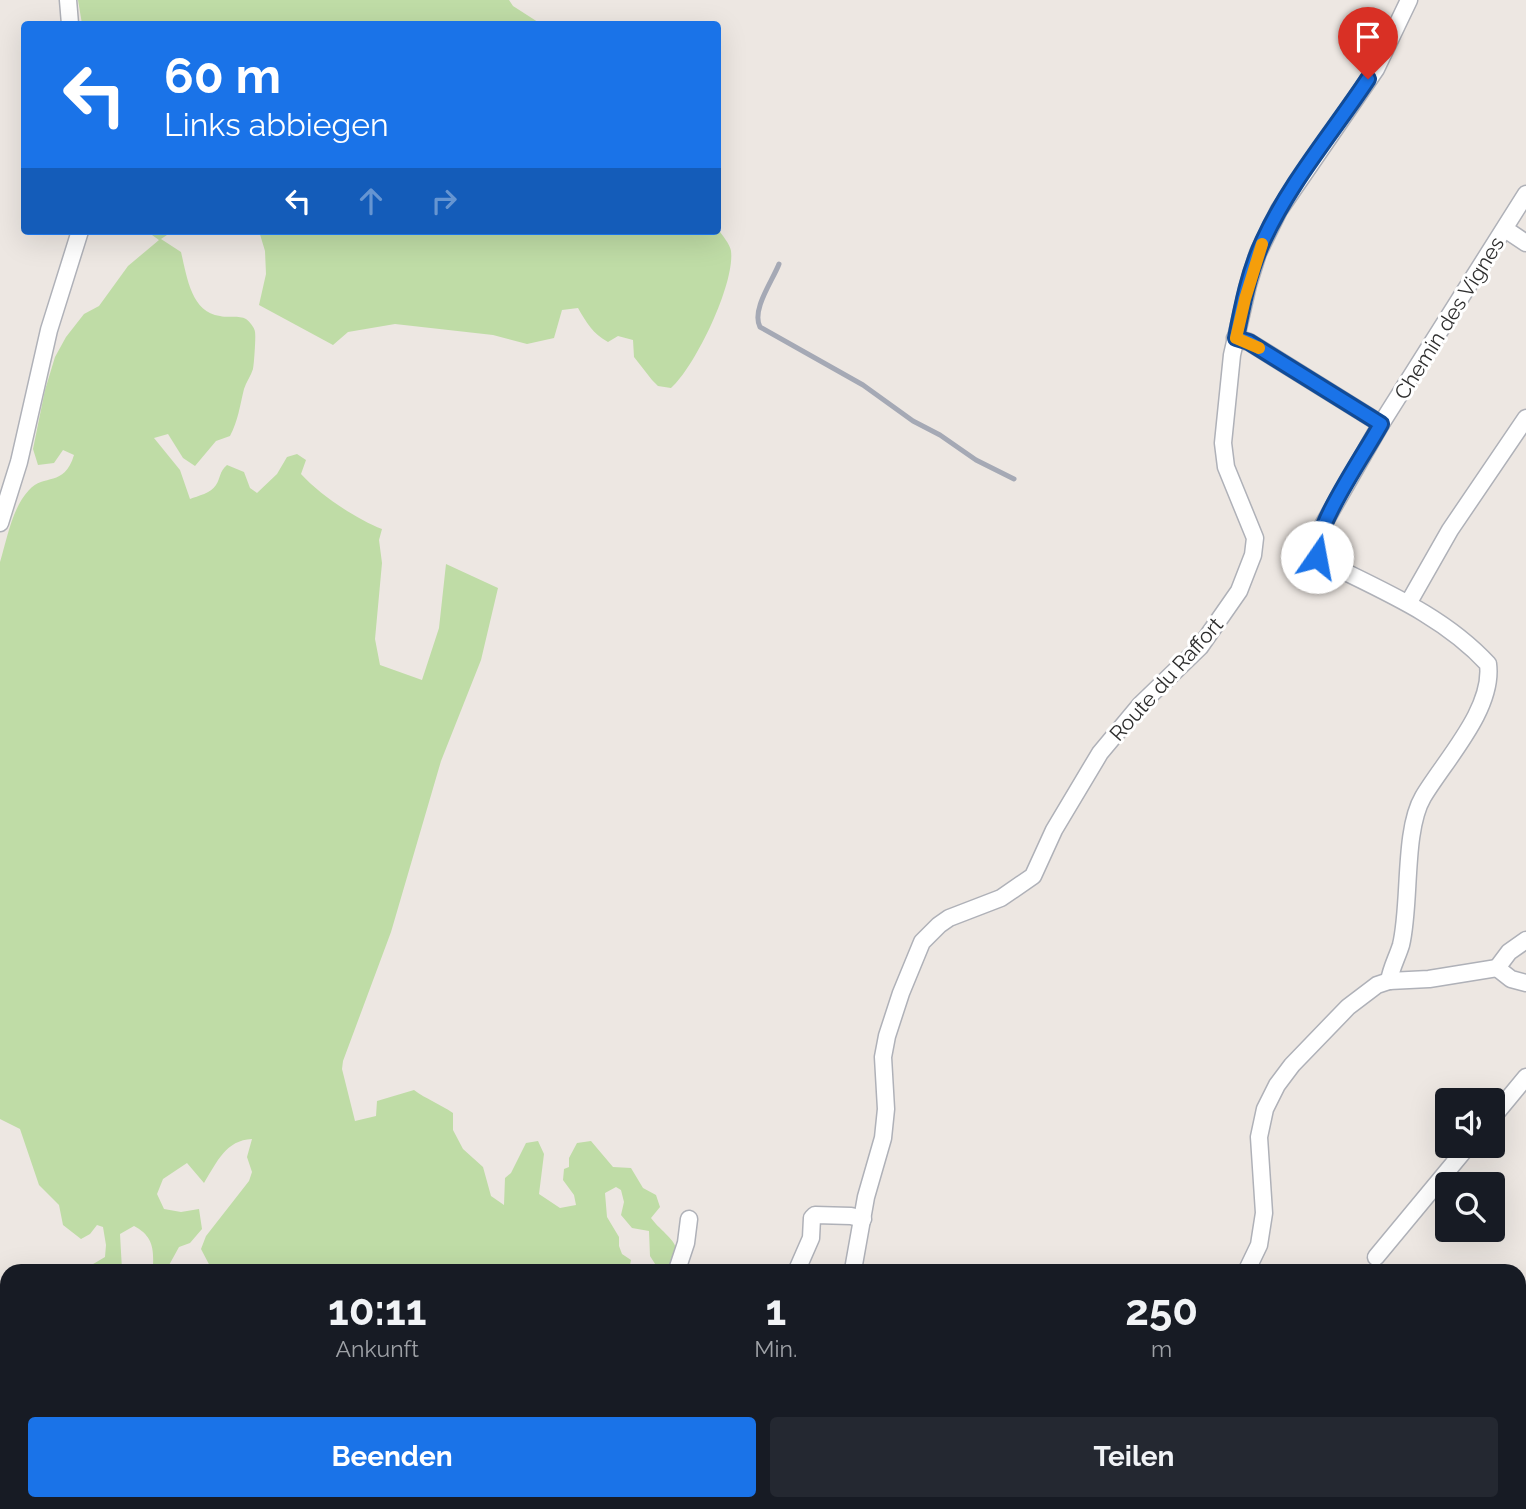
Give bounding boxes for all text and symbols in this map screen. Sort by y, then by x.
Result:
pin [1338,7,1398,79]
icon: arrive [1349,18,1387,56]
text: 60 m [164,47,281,104]
icon: left [49,49,140,140]
text: Links abbiegen [164,106,389,143]
icon: left [279,182,317,220]
icon: ahead [352,182,390,220]
icon: right [425,182,463,220]
street label: Chemin des Vignes [1389,232,1509,404]
position arrow [1280,520,1354,594]
street label: Route du Raffort [1104,612,1228,746]
map controls [1435,1088,1505,1242]
button: sound [1435,1088,1505,1158]
button: search [1435,1172,1505,1242]
text: 10:11 [328,1286,426,1335]
text: 1 [765,1286,786,1335]
text: 250 [1125,1286,1198,1335]
text: Ankunft [335,1335,419,1362]
text: Min. [754,1335,797,1362]
text: m [1151,1335,1172,1362]
button: Beenden [28,1417,756,1497]
button: Teilen [770,1417,1498,1497]

